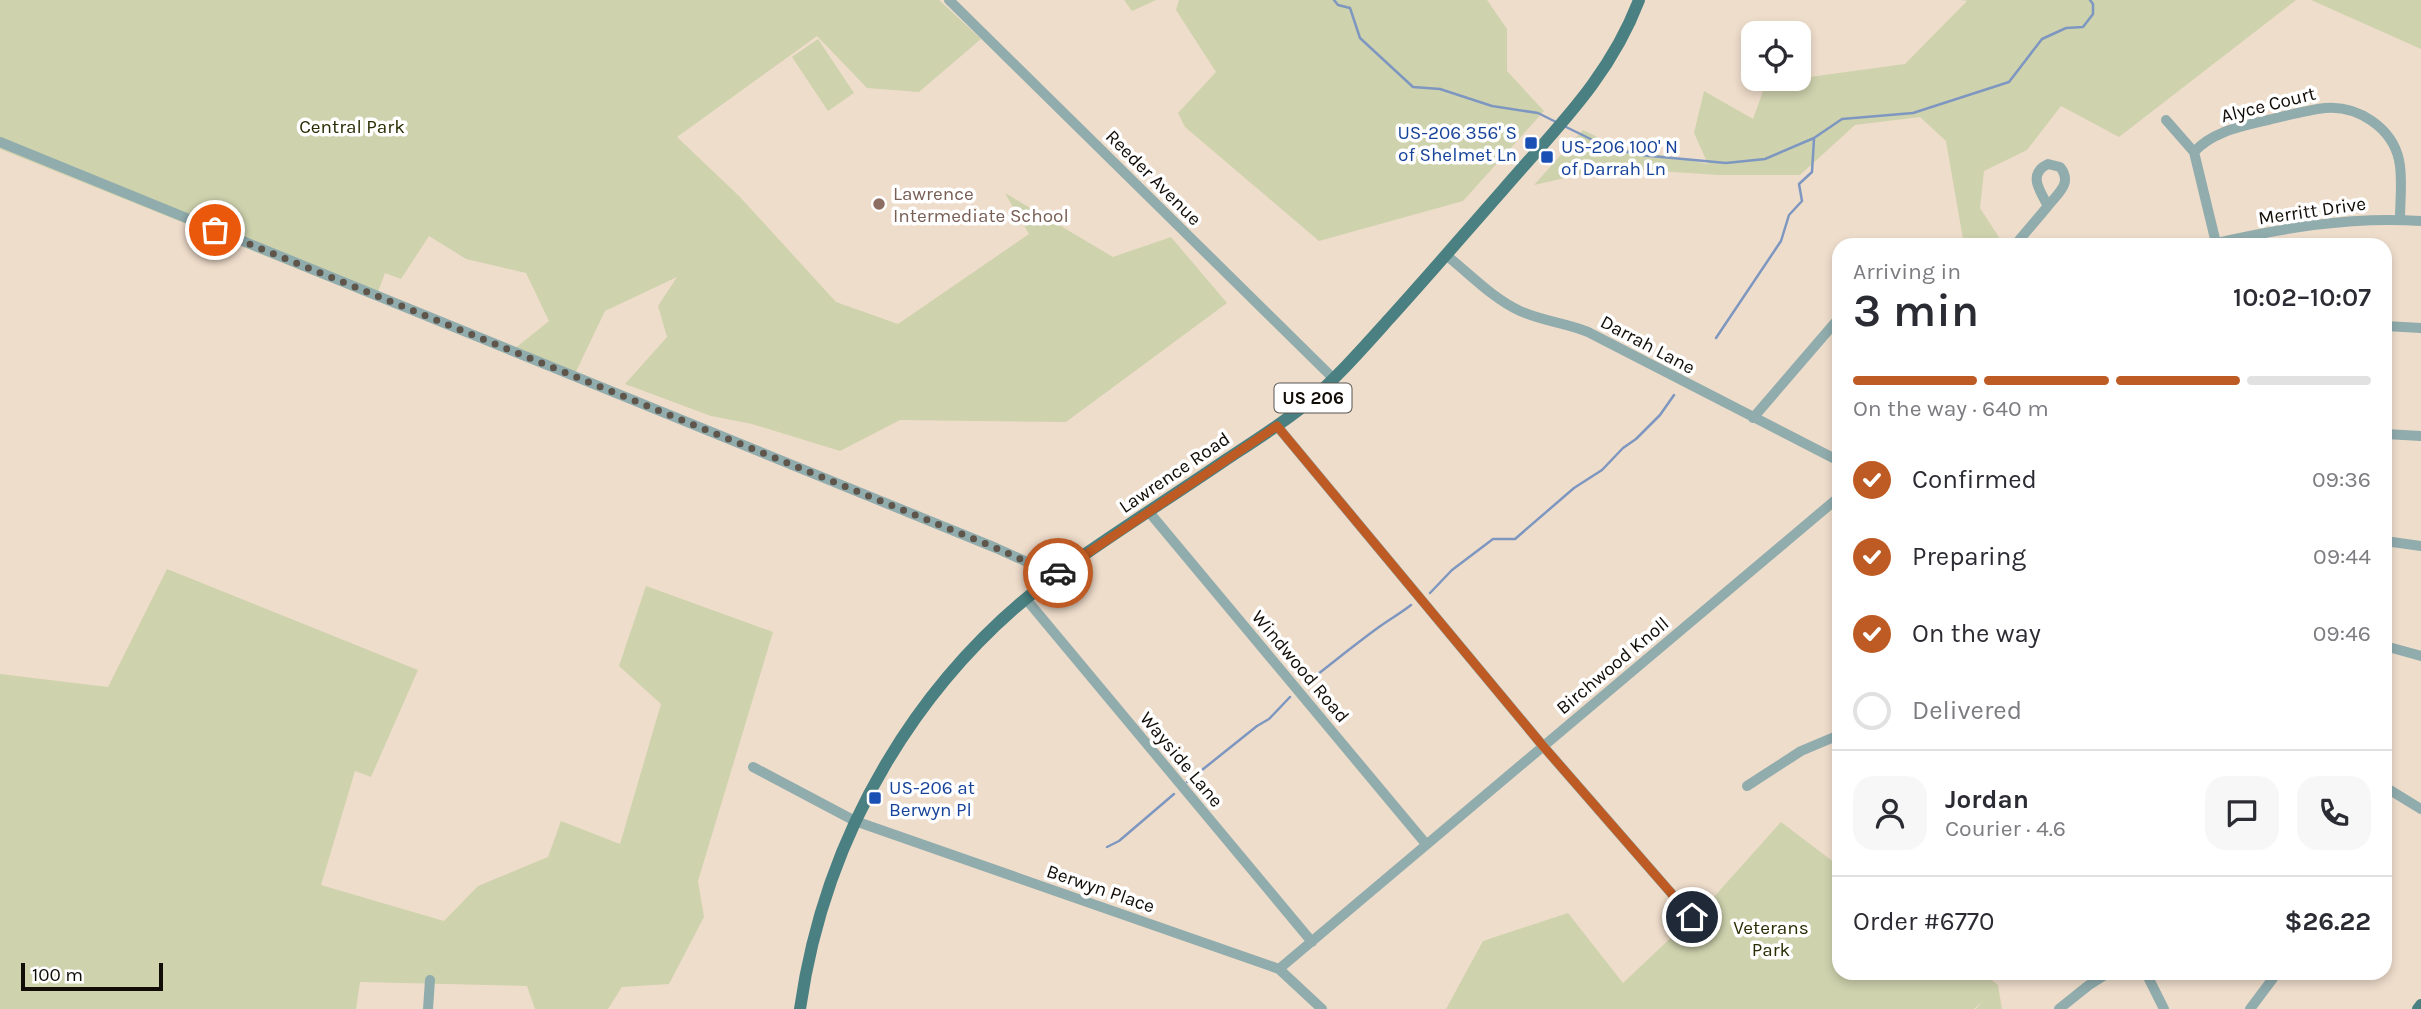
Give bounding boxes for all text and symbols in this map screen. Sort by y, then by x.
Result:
map controls [1741,21,1811,91]
button: locate [1741,21,1811,91]
street label: Alyce Court [2219,83,2318,127]
park label: Central Park [299,116,405,138]
place label: US-206 356' S of Shelmet Ln [1397,122,1517,166]
street label: Reeder Avenue [1101,125,1206,230]
marker: US-206 356' S of Shelmet Ln [1523,135,1539,151]
place label: US-206 100' N of Darrah Ln [1561,136,1678,180]
marker: US-206 100' N of Darrah Ln [1539,149,1555,165]
place label: Lawrence Intermediate School [893,183,1069,227]
street label: Merritt Drive [2257,193,2367,229]
marker: Lawrence Intermediate School [871,196,887,212]
pin [185,200,245,260]
icon: bag [196,211,234,249]
text: Arriving in [1853,258,1961,285]
text: 10:02–10:07 [2233,282,2371,313]
text: 3 min [1853,284,1979,338]
street label: Darrah Lane [1597,311,1698,379]
road number: US 206 [1274,384,1352,412]
text: On the way · 640 m [1853,395,2049,422]
street label: Lawrence Road [1115,428,1234,518]
icon: check [1853,461,1891,499]
text: Confirmed [1912,464,2037,495]
text: 09:36 [2312,466,2371,493]
courier [1023,538,1093,608]
icon: check [1853,538,1891,576]
text: Preparing [1912,541,2026,572]
text: 09:44 [2313,543,2371,570]
icon: car [1039,554,1077,592]
street label: Windwood Road [1247,606,1353,727]
street label: Birchwood Knoll [1552,612,1673,719]
icon: check [1853,615,1891,653]
text: On the way [1912,618,2041,649]
text: 09:46 [2313,620,2371,647]
text: Delivered [1912,695,2022,726]
street label: Wayside Lane [1135,708,1227,812]
button: person [1853,776,1927,850]
button: chat [2205,776,2279,850]
button: phone [2297,776,2371,850]
place label: US-206 at Berwyn Pl [889,777,975,821]
text: Jordan [1945,784,2029,815]
marker: US-206 at Berwyn Pl [867,790,883,806]
text: Courier · 4.6 [1945,815,2066,842]
street label: Berwyn Place [1044,860,1158,918]
pin [1662,887,1722,947]
icon: home [1673,898,1711,936]
text: Order #6770 [1853,906,1995,937]
text: $26.22 [2285,906,2371,937]
park label: Veterans Park [1733,917,1809,961]
scale bar [21,960,163,992]
text: 100 m [32,964,83,986]

